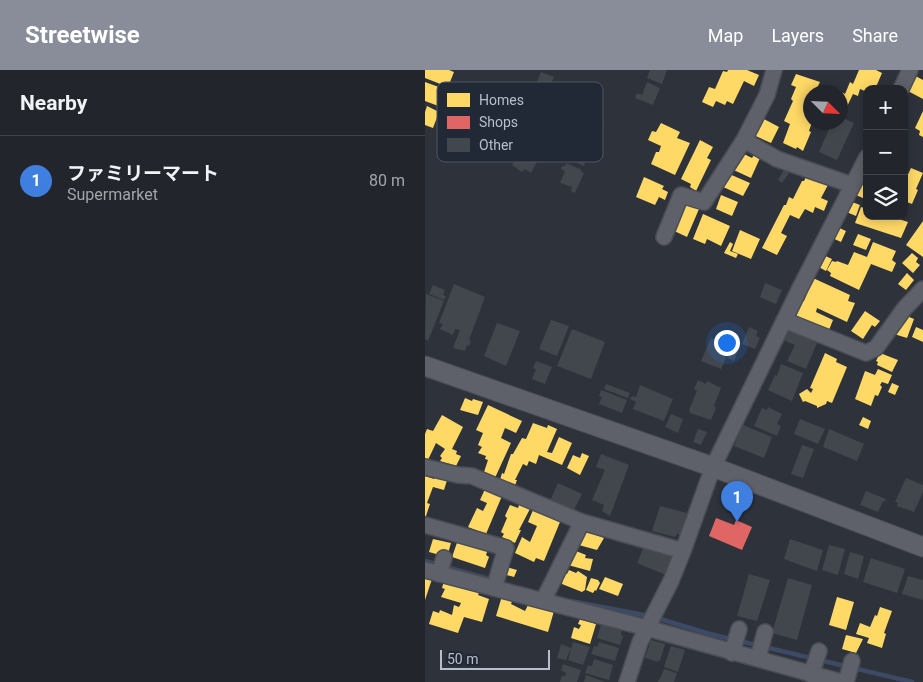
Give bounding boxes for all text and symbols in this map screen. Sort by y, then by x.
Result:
text: Streetwise [25,21,140,49]
text: Map [708,25,743,46]
text: Layers [771,25,824,46]
text: Share [852,25,898,46]
legend [437,82,603,162]
north arrow [803,85,848,130]
map controls [863,85,908,220]
button: + [863,85,908,130]
text: Nearby [20,91,87,115]
text: Homes [479,92,524,108]
text: Shops [479,114,518,130]
button: − [863,130,908,175]
text: Other [479,137,513,153]
text: ファミリーマート [67,162,219,185]
text: 1 [31,171,41,190]
text: 80 m [369,171,405,190]
button: layers [863,175,908,220]
text: Supermarket [67,185,158,204]
your location [714,330,740,356]
pin: 1 [721,481,753,522]
scale bar [440,647,550,670]
text: 50 m [447,651,479,667]

